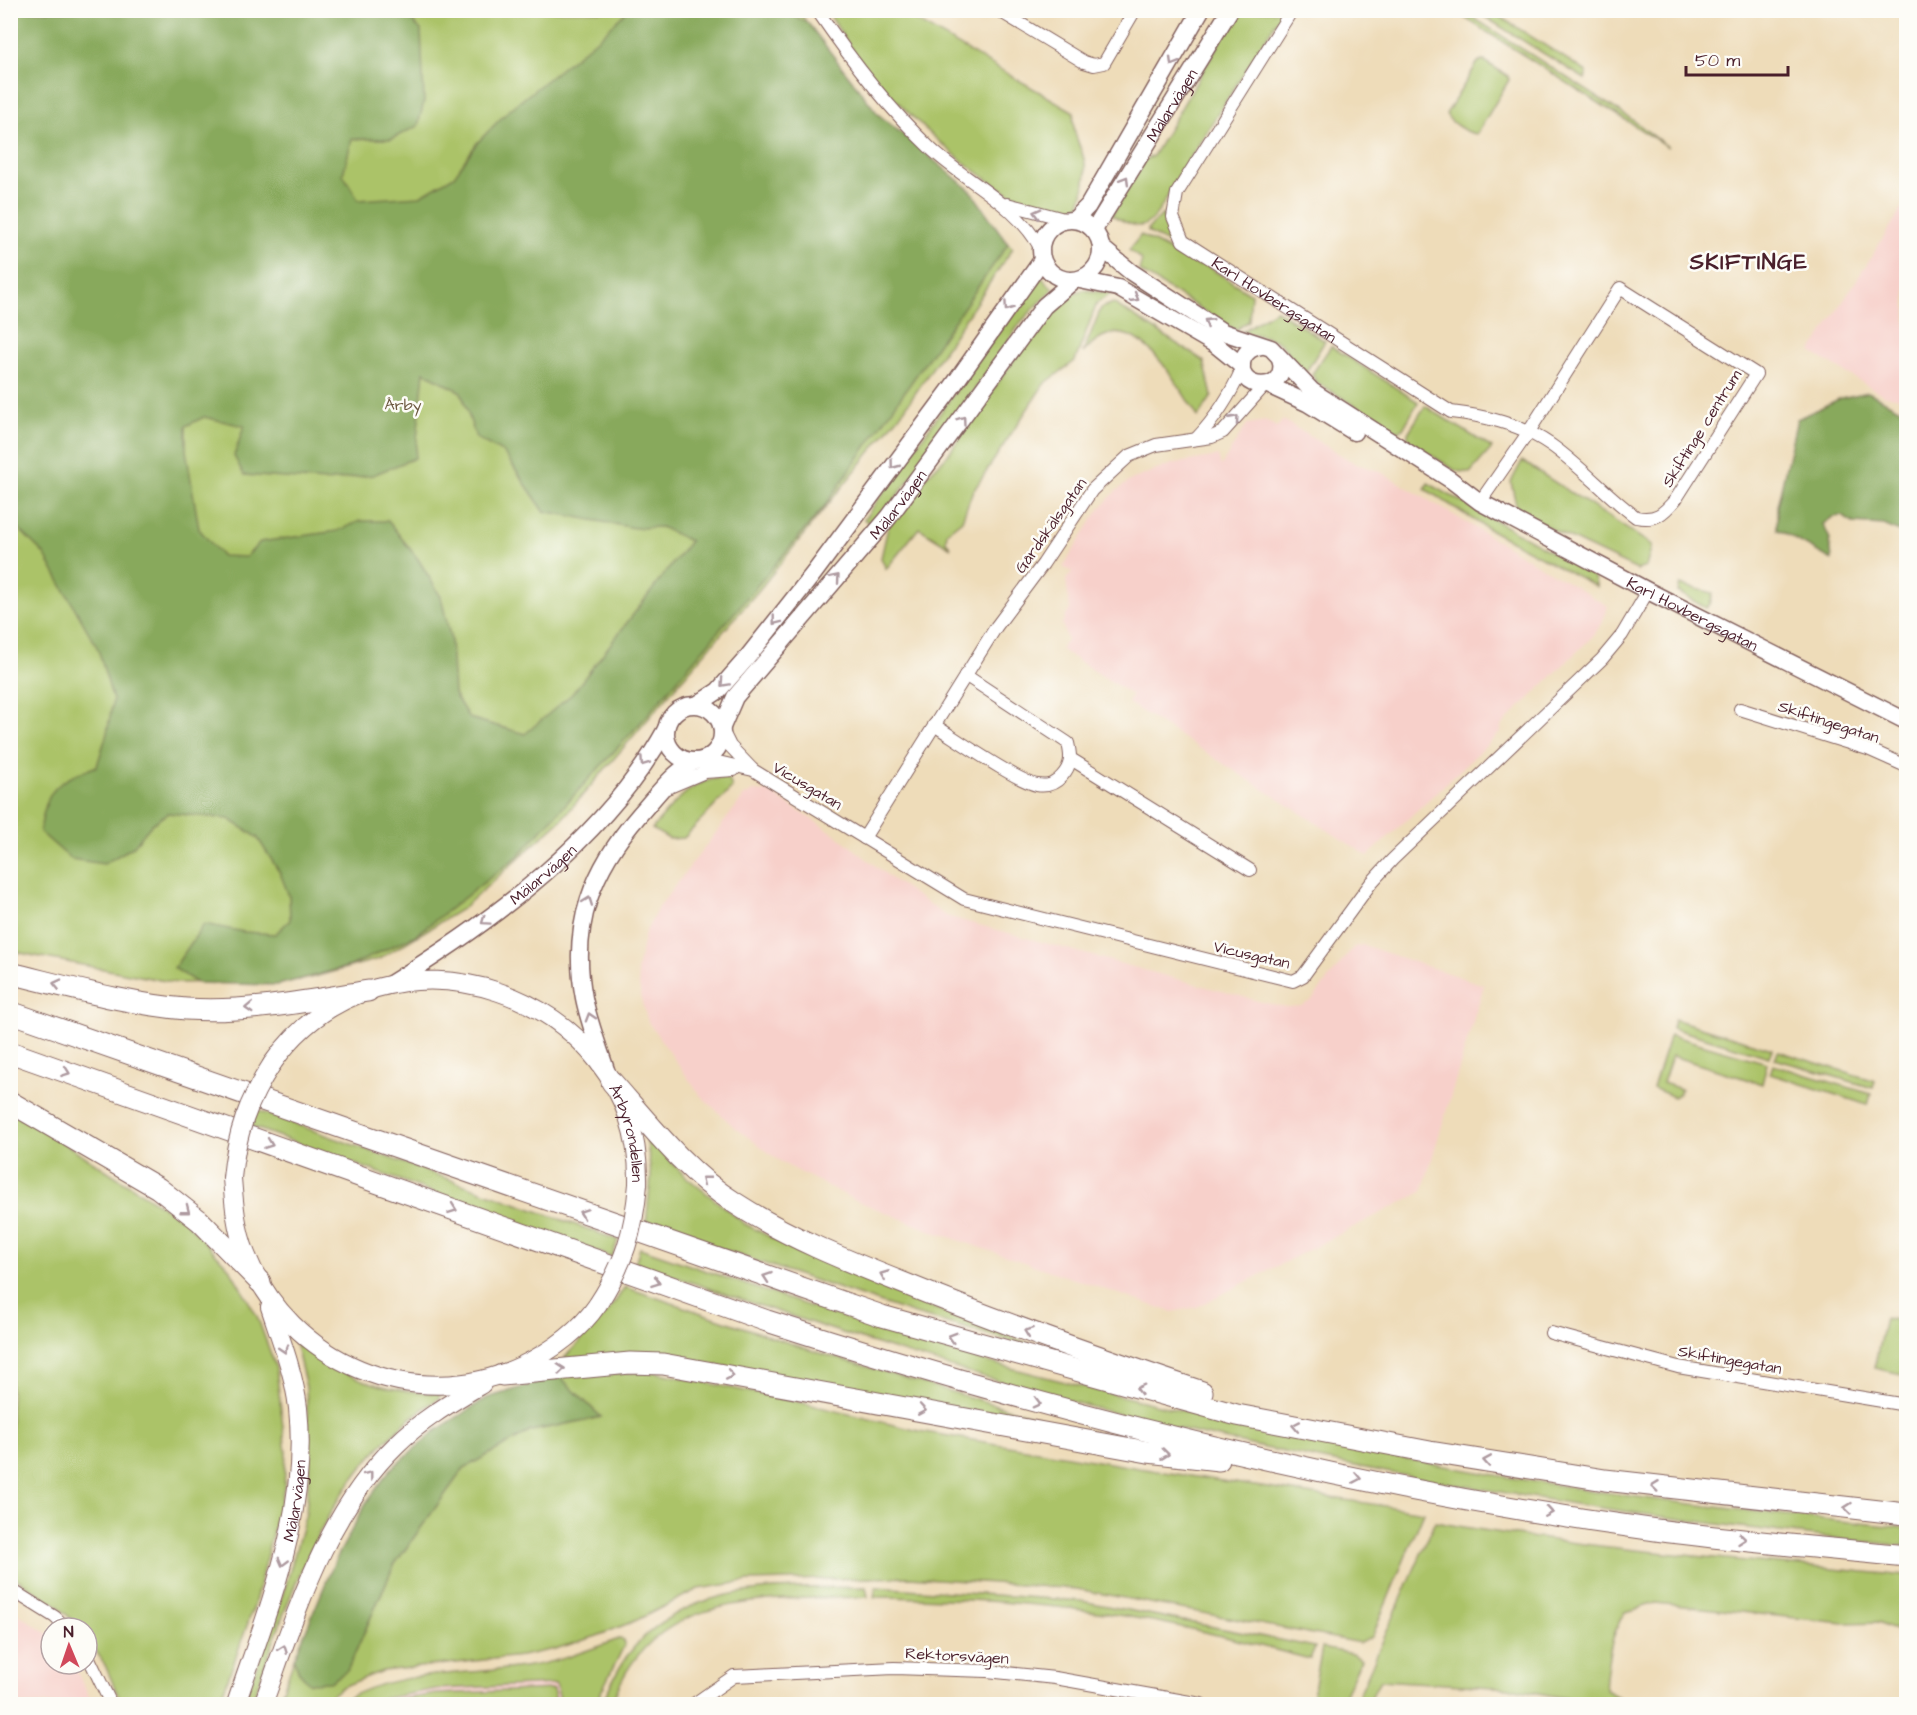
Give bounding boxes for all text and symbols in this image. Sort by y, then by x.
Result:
scale bar [1686,39,1788,77]
text: 50 m [1695,48,1740,73]
one-way arrow [1169,56,1180,66]
street label: Mälarvägen [1141,65,1203,146]
one-way arrow [1117,176,1129,186]
one-way arrow [1032,207,1042,220]
district label: SKIFTINGE [1689,247,1808,278]
street label: Karl Hovbergsgatan [1207,252,1341,348]
one-way arrow [1128,290,1139,302]
one-way arrow [1004,300,1015,311]
one-way arrow [1204,318,1215,329]
street label: Skiftinge centrum [1657,365,1748,492]
park label: Årby [385,394,422,417]
one-way arrow [955,416,966,427]
one-way arrow [1228,416,1239,426]
one-way arrow [890,458,901,469]
street label: Mälarvägen [865,466,932,544]
street label: Gårdskälsgatan [1010,473,1093,578]
street label: Karl Hovbergsgatan [1623,572,1762,657]
one-way arrow [829,574,840,585]
one-way arrow [773,614,784,625]
one-way arrow [720,677,731,687]
street label: Skiftingegatan [1775,695,1882,750]
one-way arrow [641,755,652,766]
street label: Vicusgatan [768,756,846,816]
street label: Mälarvägen [505,840,582,910]
one-way arrow [581,896,594,907]
one-way arrow [480,914,491,925]
street label: Vicusgatan [1211,936,1292,975]
one-way arrow [52,979,62,992]
one-way arrow [245,1002,254,1015]
one-way arrow [585,1012,597,1023]
one-way arrow [60,1064,70,1077]
street label: Årbyrondellen [603,1080,648,1182]
one-way arrow [263,1137,274,1150]
one-way arrow [701,1176,712,1187]
one-way arrow [447,1202,458,1215]
one-way arrow [180,1203,191,1214]
one-way arrow [578,1208,589,1221]
one-way arrow [879,1270,890,1282]
one-way arrow [762,1272,773,1285]
one-way arrow [650,1274,661,1287]
one-way arrow [1023,1327,1034,1339]
one-way arrow [948,1332,958,1344]
street label: Skiftingegatan [1676,1340,1783,1381]
one-way arrow [277,1343,289,1354]
one-way arrow [556,1363,565,1376]
one-way arrow [725,1368,735,1381]
one-way arrow [1135,1384,1146,1396]
one-way arrow [1032,1395,1042,1408]
one-way arrow [916,1403,926,1416]
one-way arrow [1292,1420,1302,1433]
one-way arrow [1161,1447,1170,1460]
one-way arrow [1482,1456,1491,1468]
street label: Mälarvägen [278,1459,311,1544]
one-way arrow [361,1471,372,1482]
one-way arrow [1352,1471,1362,1484]
one-way arrow [1650,1480,1659,1493]
one-way arrow [1844,1502,1853,1515]
one-way arrow [1544,1505,1554,1518]
one-way arrow [1738,1532,1747,1545]
one-way arrow [278,1557,291,1567]
north arrow [39,1616,99,1676]
text: N [63,1621,74,1643]
street label: Rektorsvägen [905,1642,1009,1671]
one-way arrow [276,1645,289,1655]

